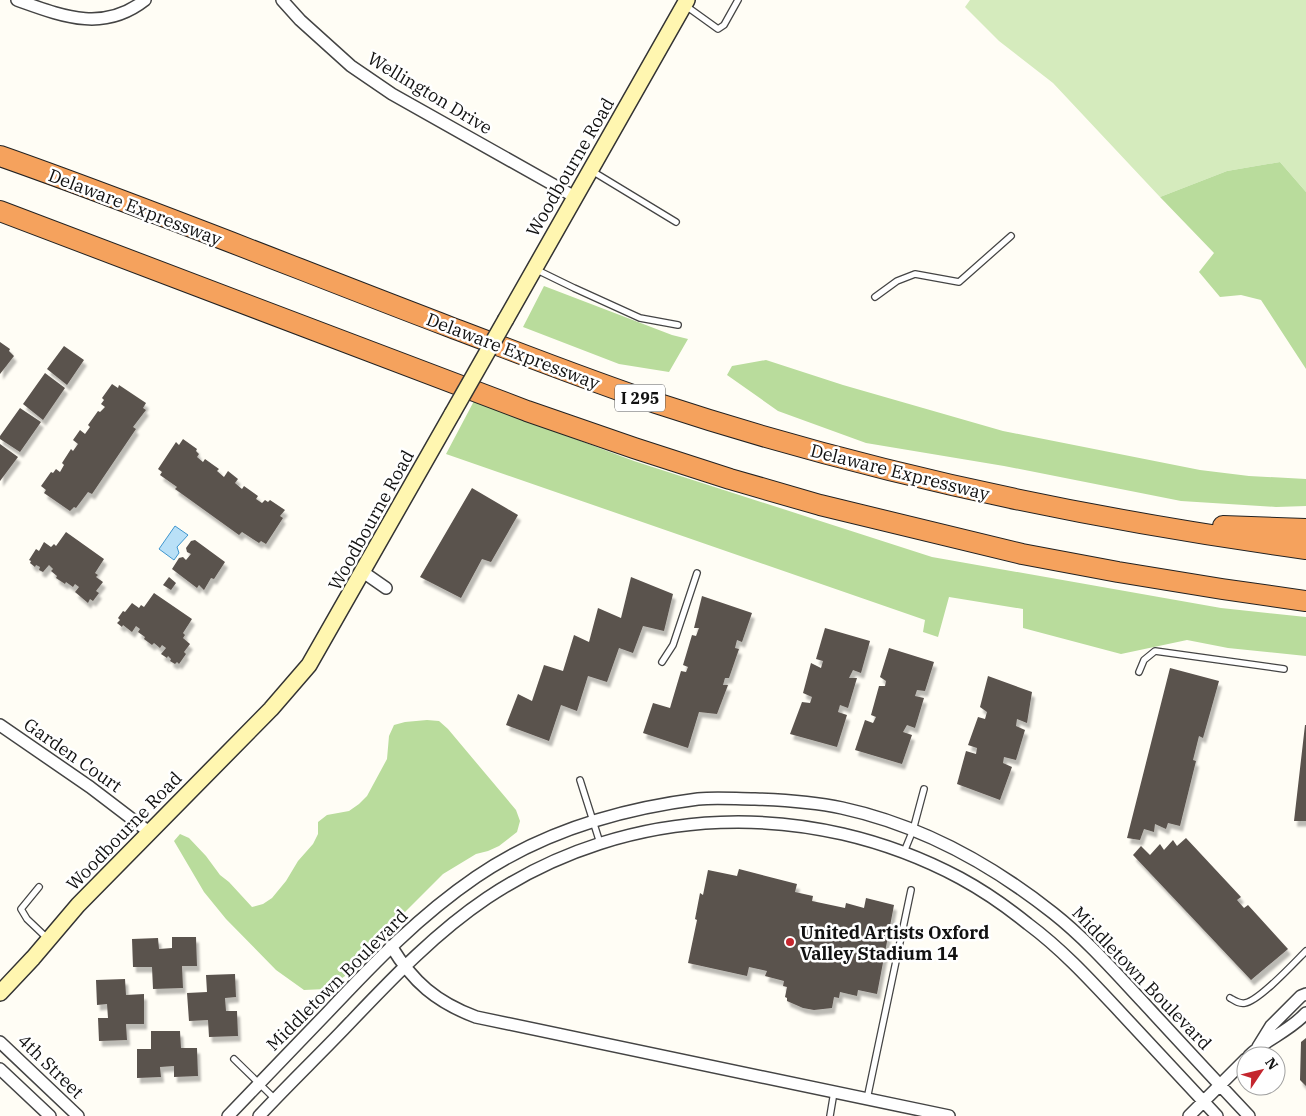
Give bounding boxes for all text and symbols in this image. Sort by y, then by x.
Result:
street label: Wellington Drive [363,47,497,139]
street label: Woodbourne Road [521,93,619,241]
street label: Delaware Expressway [45,163,225,251]
street label: Delaware Expressway [423,307,603,395]
road number: I 295 [615,384,665,412]
street label: Delaware Expressway [808,439,992,505]
street label: Woodbourne Road [323,446,419,594]
street label: Garden Court [19,713,127,797]
street label: Woodbourne Road [61,767,187,895]
street label: Middletown Boulevard [1067,901,1217,1055]
street label: Middletown Boulevard [261,904,413,1056]
place label: United Artists Oxford Valley Stadium 14 [800,921,990,965]
marker: United Artists Oxford Valley Stadium 14 [784,936,796,948]
street label: 4th Street [13,1029,89,1103]
north arrow [1236,1046,1286,1096]
text: N [1261,1054,1282,1073]

